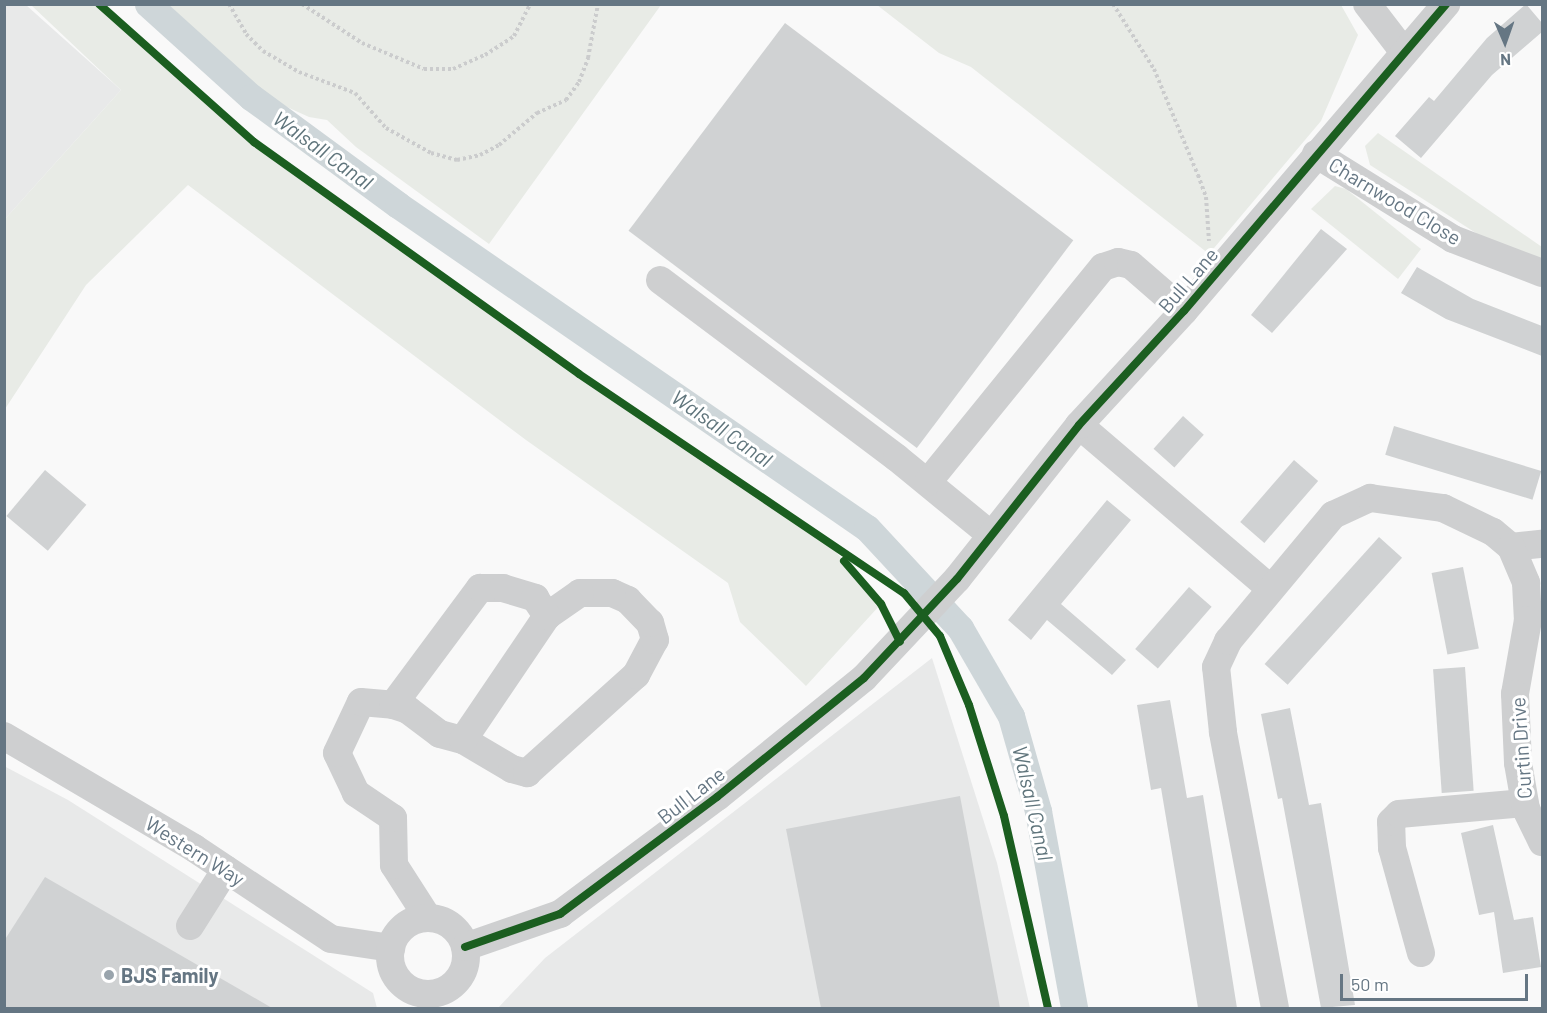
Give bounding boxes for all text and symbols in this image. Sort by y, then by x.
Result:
north arrow [1475,12,1535,72]
text: N [1500,51,1511,70]
water label: Walsall Canal [268,105,378,195]
street label: Charnwood Close [1325,152,1465,250]
street label: Bull Lane [1153,242,1223,318]
water label: Walsall Canal [667,384,777,472]
street label: Curtin Drive [1505,696,1537,800]
water label: Walsall Canal [1008,743,1058,863]
street label: Bull Lane [652,761,730,829]
street label: Western Way [141,811,249,891]
scale bar [1343,962,1530,1000]
place label: BJS Family [121,963,218,987]
marker: BJS Family [102,968,116,982]
text: 50 m [1351,973,1389,995]

